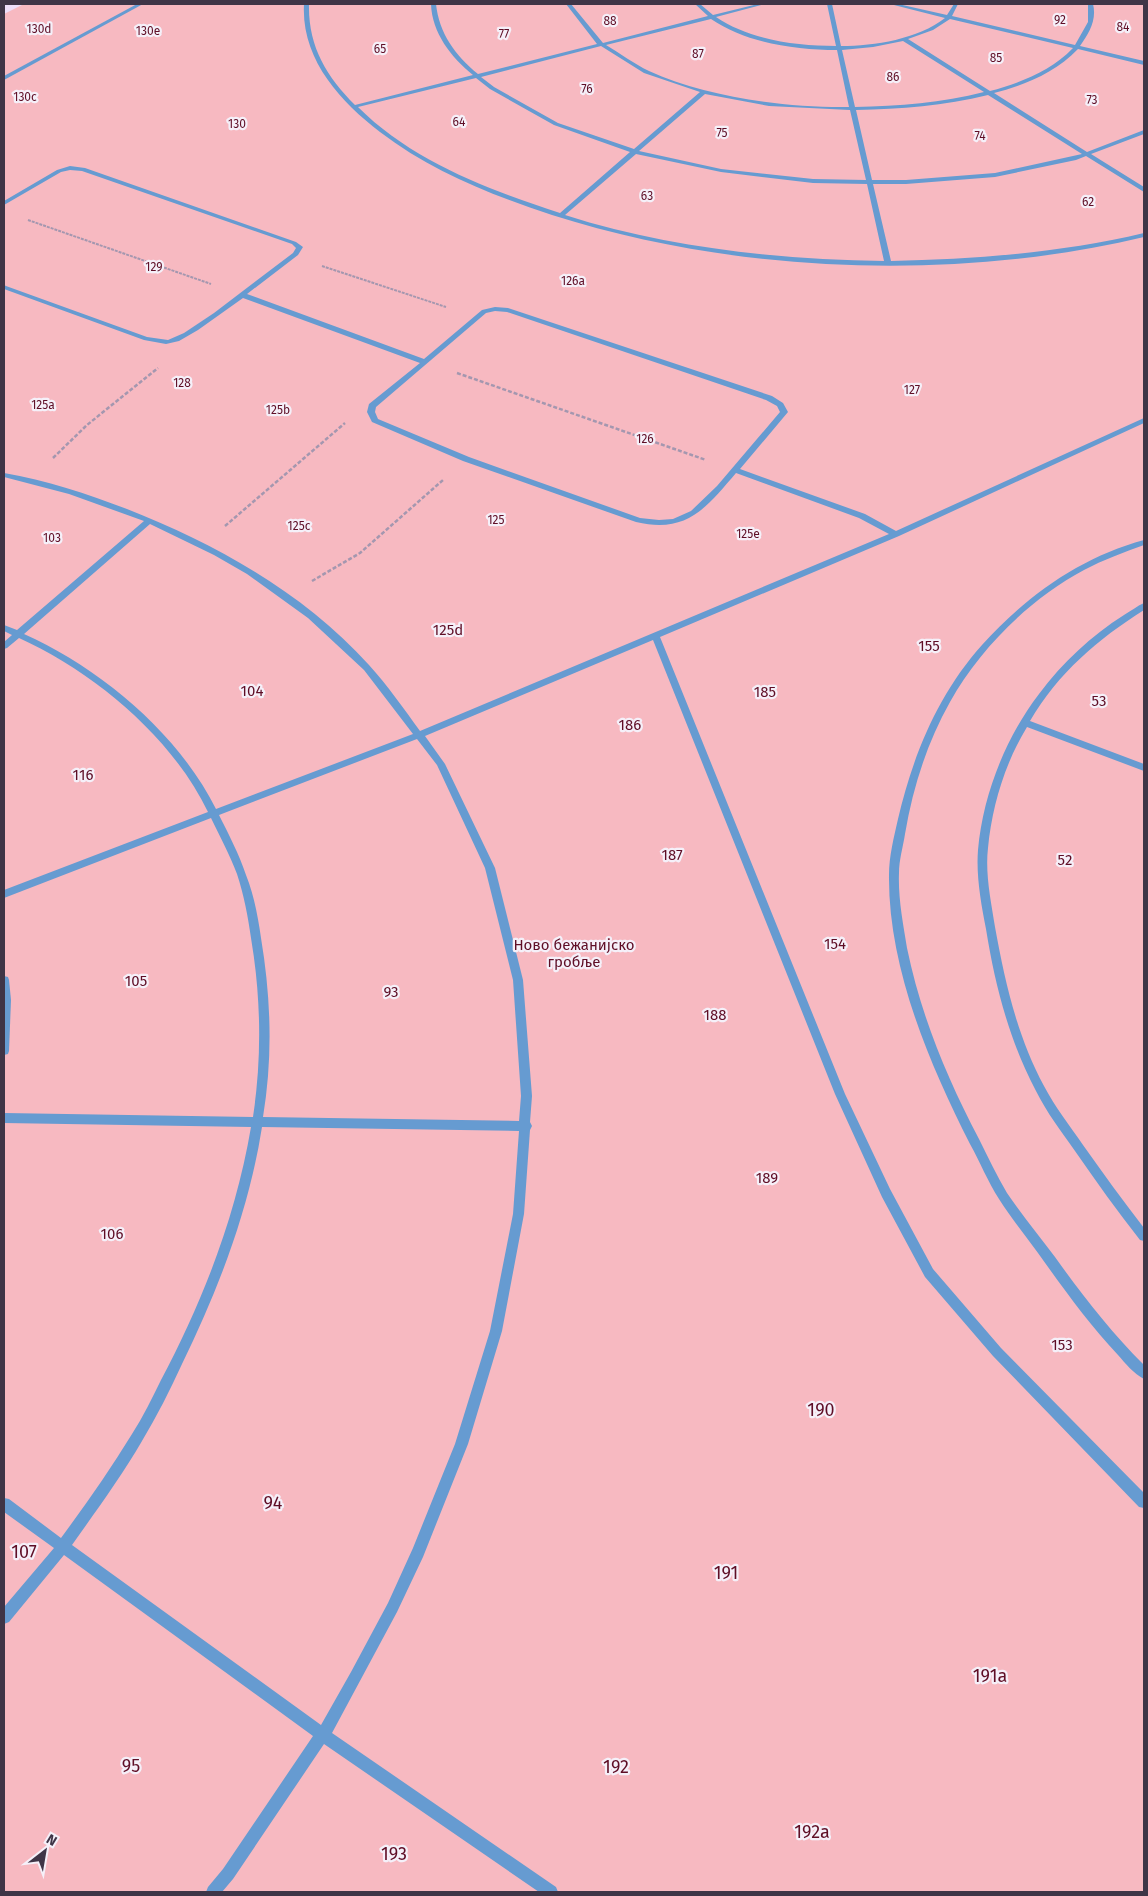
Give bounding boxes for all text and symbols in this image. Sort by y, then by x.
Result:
park label: 92 [1054,13,1066,27]
park label: 88 [603,14,617,28]
park label: 84 [1117,20,1130,34]
park label: 130d [26,22,52,36]
park label: 130e [136,24,160,38]
park label: 77 [499,27,509,41]
park label: 65 [374,42,386,56]
park label: 87 [692,47,704,61]
park label: 85 [990,51,1002,65]
park label: 86 [886,70,900,84]
park label: 76 [581,82,593,96]
park label: 130c [13,90,37,104]
park label: 73 [1086,93,1098,107]
park label: 64 [453,115,466,129]
park label: 130 [228,117,246,131]
park label: 75 [716,126,728,140]
park label: 74 [974,129,986,143]
park label: 63 [641,189,653,203]
park label: 62 [1082,195,1094,209]
park label: 129 [145,260,163,274]
park label: 126a [561,274,585,288]
park label: 128 [173,376,191,390]
park label: 127 [904,383,920,397]
park label: 125a [31,398,55,412]
park label: 125b [266,403,290,417]
park label: 126 [636,432,654,446]
park label: 125 [487,513,505,527]
park label: 125c [288,519,311,533]
park label: 125e [736,527,760,541]
park label: 103 [43,531,61,545]
park label: 125d [433,621,463,639]
park label: 155 [918,637,940,655]
park label: 104 [241,682,263,700]
park label: 185 [754,683,776,701]
park label: 53 [1092,692,1106,710]
park label: 186 [619,716,641,734]
park label: 116 [73,766,93,784]
park label: 187 [661,846,683,864]
park label: 52 [1058,851,1072,869]
park label: 154 [824,935,846,953]
park label: Ново бежанијско гробље [513,936,635,971]
park label: 105 [125,972,147,990]
park label: 93 [383,983,399,1001]
park label: 188 [703,1006,727,1024]
park label: 189 [756,1169,778,1187]
park label: 106 [101,1225,123,1243]
park label: 153 [1051,1336,1073,1354]
park label: 190 [807,1399,835,1421]
park label: 94 [264,1492,283,1514]
park label: 107 [11,1541,37,1563]
park label: 191 [714,1562,738,1584]
park label: 191a [973,1665,1007,1687]
park label: 95 [122,1755,140,1777]
park label: 192 [603,1756,629,1778]
park label: 192а [794,1821,830,1843]
north arrow [20,1826,70,1876]
text: N [43,1831,60,1850]
park label: 193 [381,1843,407,1865]

